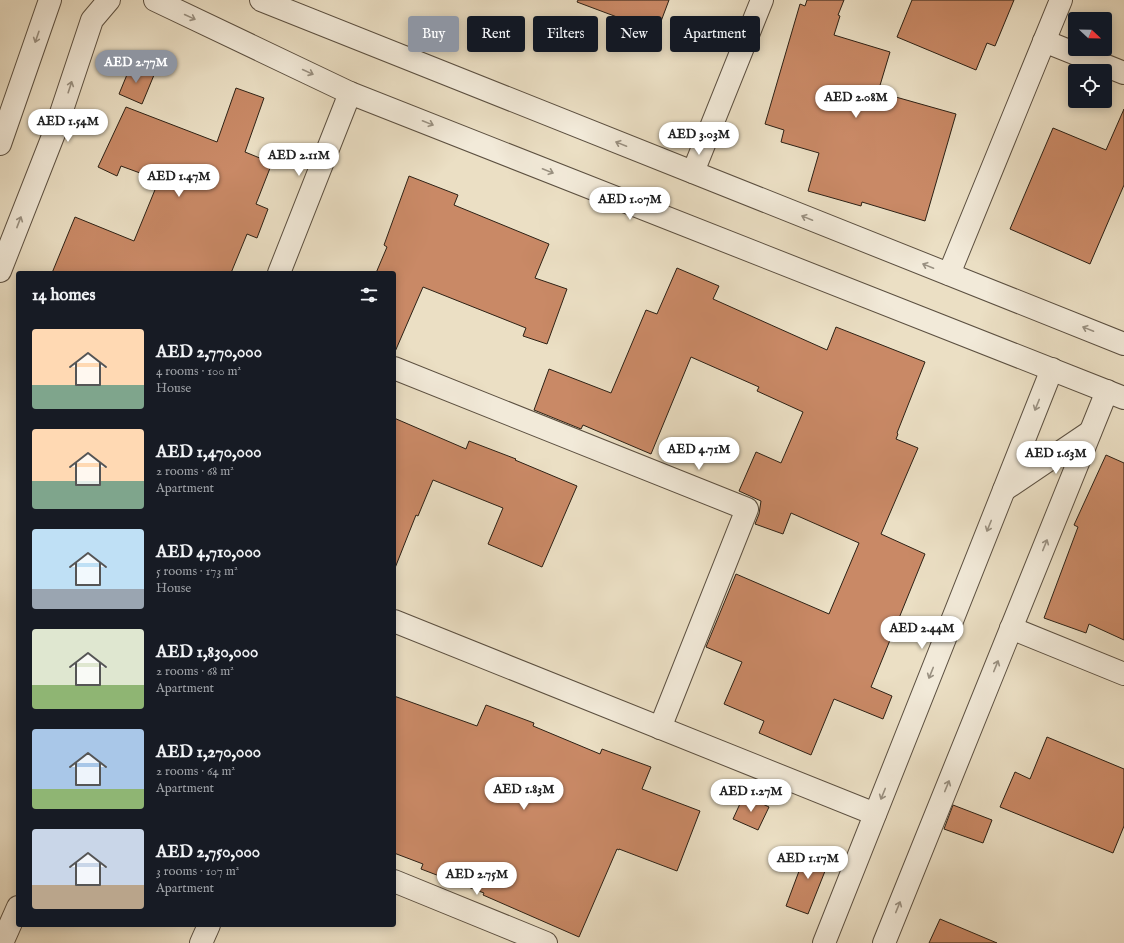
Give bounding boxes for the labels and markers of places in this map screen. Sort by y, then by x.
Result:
pin: AED 2.77M [90,50,182,84]
pin: AED 2.08M [810,85,902,119]
pin: AED 1.54M [22,109,114,143]
pin: AED 3.03M [653,122,745,156]
pin: AED 2.11M [253,143,345,177]
pin: AED 1.47M [133,164,225,198]
pin: AED 1.07M [584,187,676,221]
pin: AED 4.71M [653,437,745,471]
pin: AED 1.63M [1010,441,1102,475]
pin: AED 2.44M [876,616,968,650]
pin: AED 1.83M [478,777,570,811]
pin: AED 1.27M [705,779,797,813]
pin: AED 1.17M [762,846,854,880]
pin: AED 2.75M [431,862,523,896]

